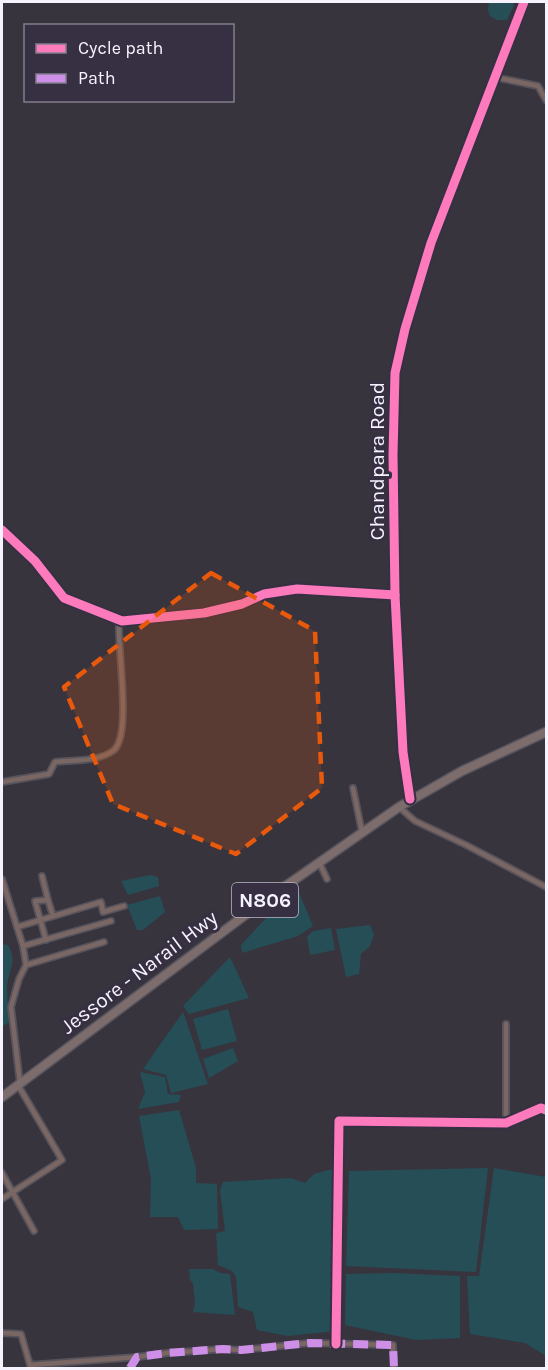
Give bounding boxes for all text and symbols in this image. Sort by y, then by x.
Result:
legend [24,24,234,102]
text: Cycle path [78,37,163,59]
text: Path [78,67,116,89]
street label: Chandpara Road [365,382,389,540]
road number: N806 [232,883,298,917]
street label: Jessore - Narail Hwy [56,905,222,1039]

